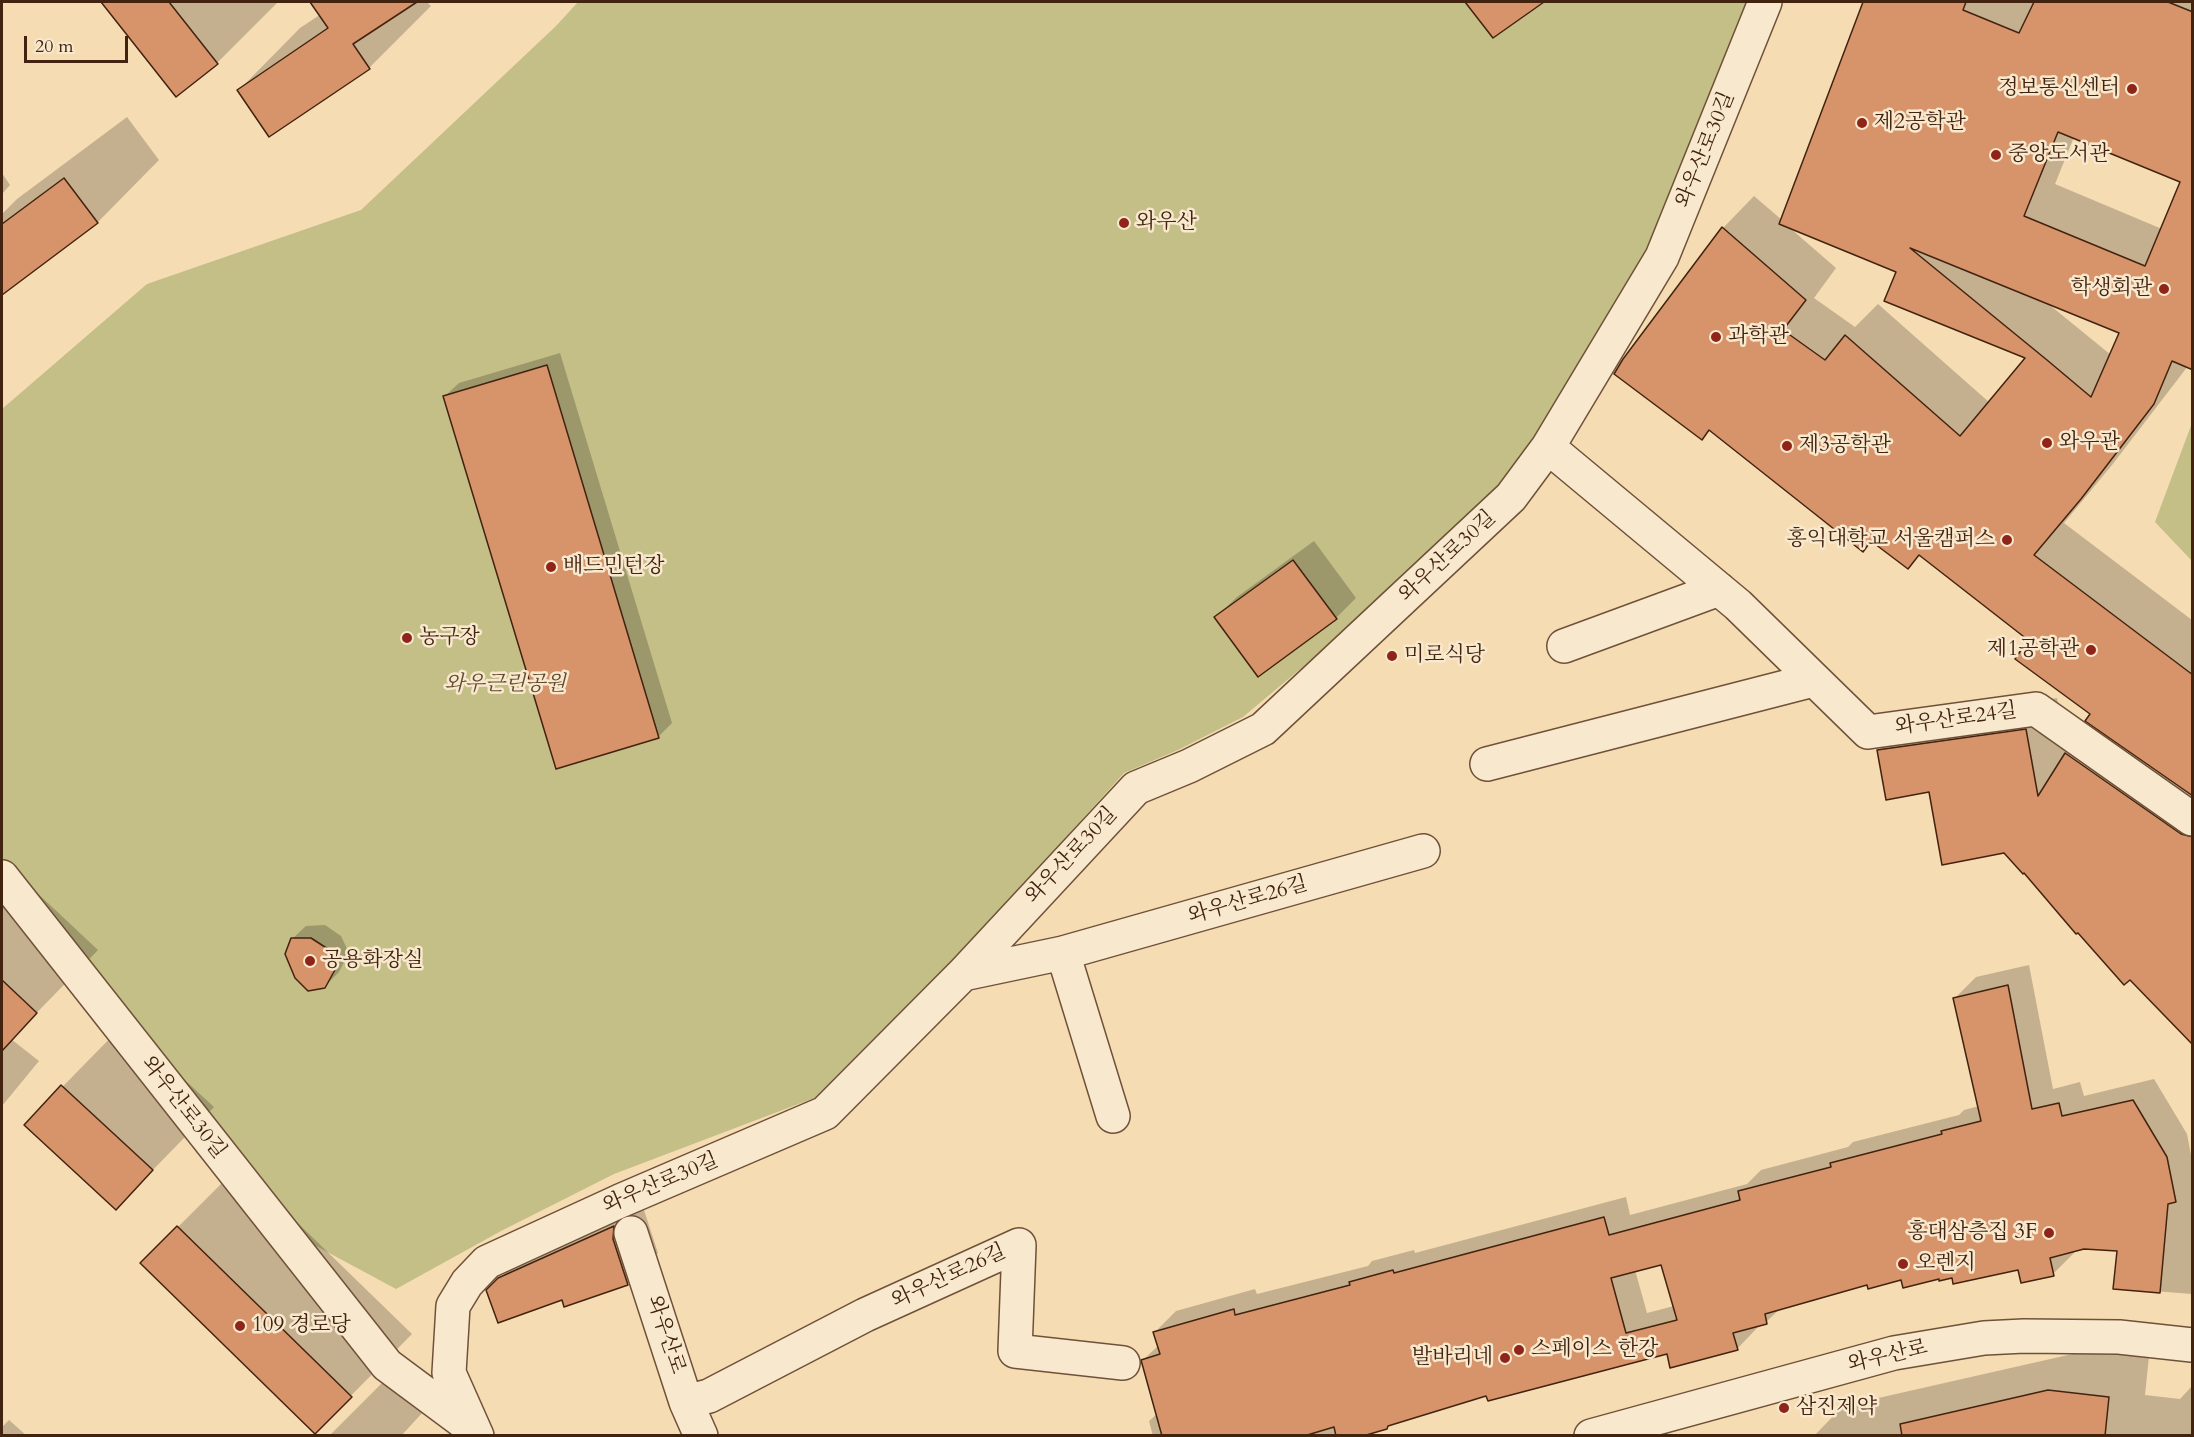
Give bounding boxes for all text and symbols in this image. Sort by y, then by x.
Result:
scale bar [27,24,130,62]
text: 20 m [35,34,74,59]
place label: 정보통신센터 [1998,76,2120,102]
marker: 정보통신센터 [2125,82,2139,96]
street label: 와우산로30길 [1671,88,1741,212]
place label: 제2공학관 [1874,110,1966,136]
marker: 제2공학관 [1855,116,1869,130]
place label: 중앙도서관 [2008,142,2109,168]
marker: 중앙도서관 [1989,148,2003,162]
place label: 와우산 [1136,210,1197,236]
marker: 와우산 [1117,216,1131,230]
place label: 학생회관 [2071,276,2152,302]
marker: 학생회관 [2157,282,2171,296]
place label: 과학관 [1728,324,1789,350]
marker: 과학관 [1709,330,1723,344]
place label: 와우관 [2059,430,2120,456]
place label: 제3공학관 [1799,433,1891,459]
marker: 와우관 [2040,436,2054,450]
marker: 제3공학관 [1780,439,1794,453]
street label: 와우산로30길 [1394,506,1502,608]
place label: 홍익대학교 서울캠퍼스 [1787,527,1995,553]
marker: 홍익대학교 서울캠퍼스 [2000,533,2014,547]
place label: 배드민턴장 [563,554,664,580]
marker: 배드민턴장 [544,560,558,574]
place label: 농구장 [419,625,480,651]
marker: 농구장 [400,631,414,645]
place label: 제1공학관 [1987,637,2079,663]
place label: 미로식당 [1404,643,1485,669]
marker: 제1공학관 [2084,643,2098,657]
marker: 미로식당 [1385,649,1399,663]
park label: 와우근린공원 [444,672,566,698]
street label: 와우산로24길 [1893,699,2019,741]
street label: 와우산로30길 [1021,802,1123,910]
street label: 와우산로26길 [1185,872,1311,930]
place label: 공용화장실 [322,948,423,974]
marker: 공용화장실 [303,954,317,968]
street label: 와우산로30길 [135,1052,231,1164]
street label: 와우산로30길 [599,1148,723,1220]
place label: 홍대삼층집 3F [1907,1220,2037,1246]
marker: 홍대삼층집 3F [2042,1226,2056,1240]
street label: 와우산로26길 [888,1240,1010,1314]
place label: 오렌지 [1915,1251,1976,1277]
marker: 오렌지 [1896,1257,1910,1271]
street label: 와우산로 [640,1293,690,1377]
place label: 109 경로당 [252,1313,351,1339]
marker: 109 경로당 [233,1319,247,1333]
street label: 와우산로 [1846,1336,1930,1378]
place label: 스페이스 한강 [1531,1337,1658,1363]
marker: 스페이스 한강 [1512,1343,1526,1357]
place label: 발바리네 [1412,1345,1493,1371]
marker: 발바리네 [1498,1351,1512,1365]
place label: 삼진제약 [1796,1395,1877,1421]
marker: 삼진제약 [1777,1401,1791,1415]

